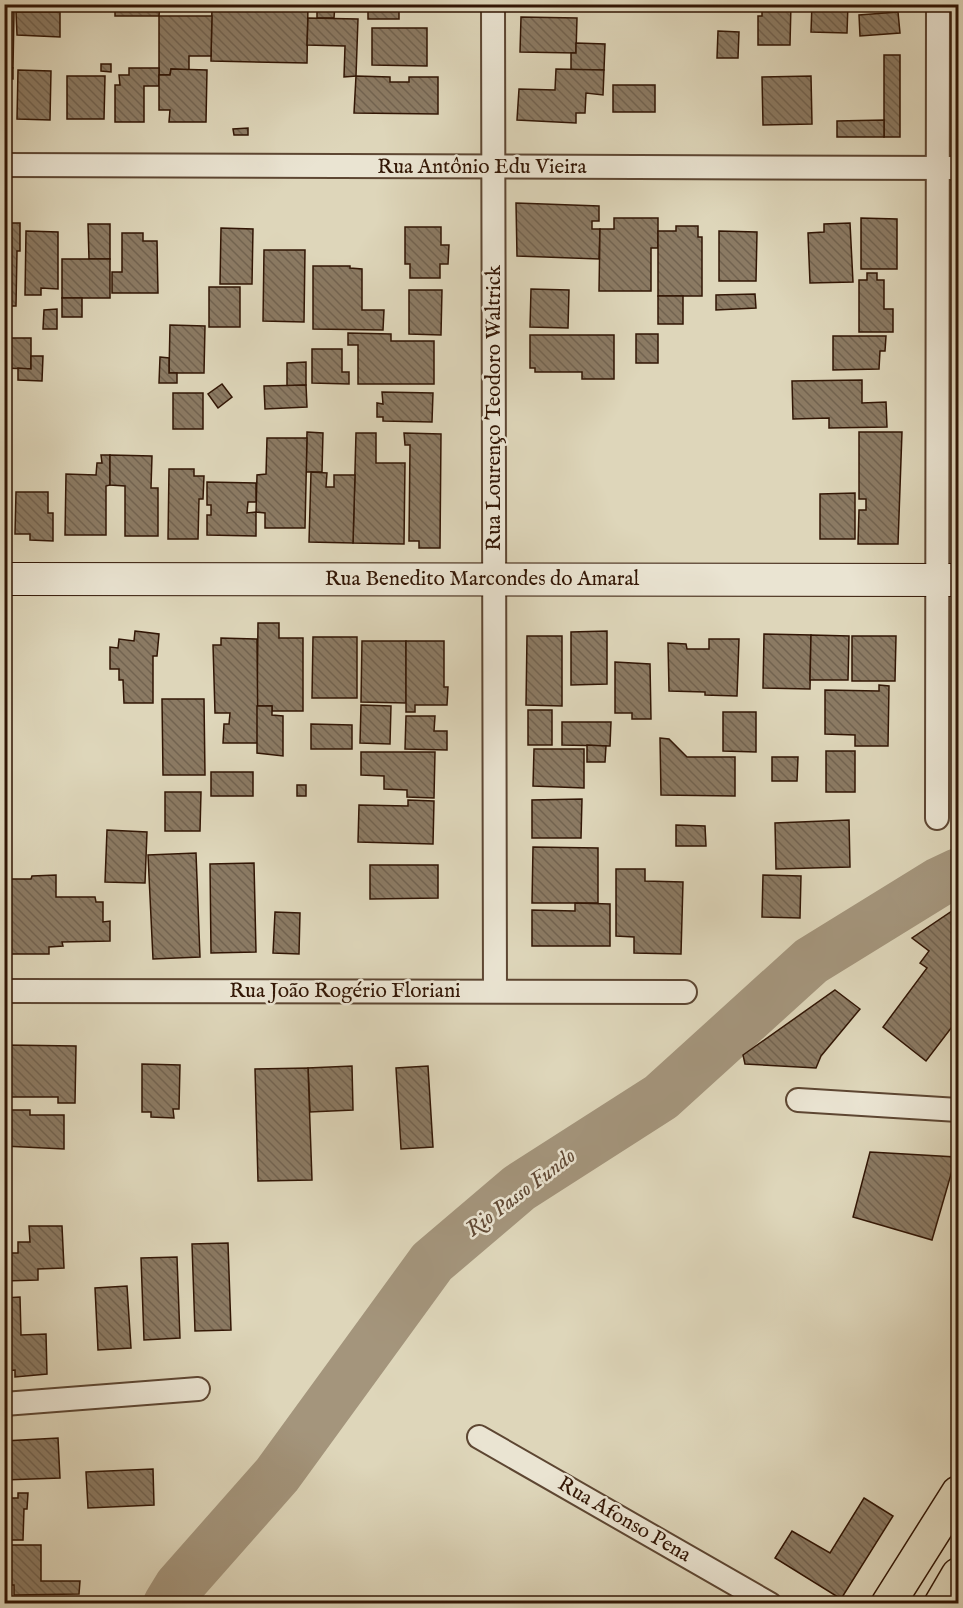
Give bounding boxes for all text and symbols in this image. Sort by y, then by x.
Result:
street label: Rua Antônio Edu Vieira [377,154,588,181]
street label: Rua Lourenço Teodoro Waltrick [481,264,508,551]
street label: Rua Benedito Marcondes do Amaral [325,566,639,593]
street label: Rua João Rogério Floriani [229,978,461,1005]
water label: Rio Passo Fundo [460,1142,582,1244]
street label: Rua Afonso Pena [552,1471,696,1570]

